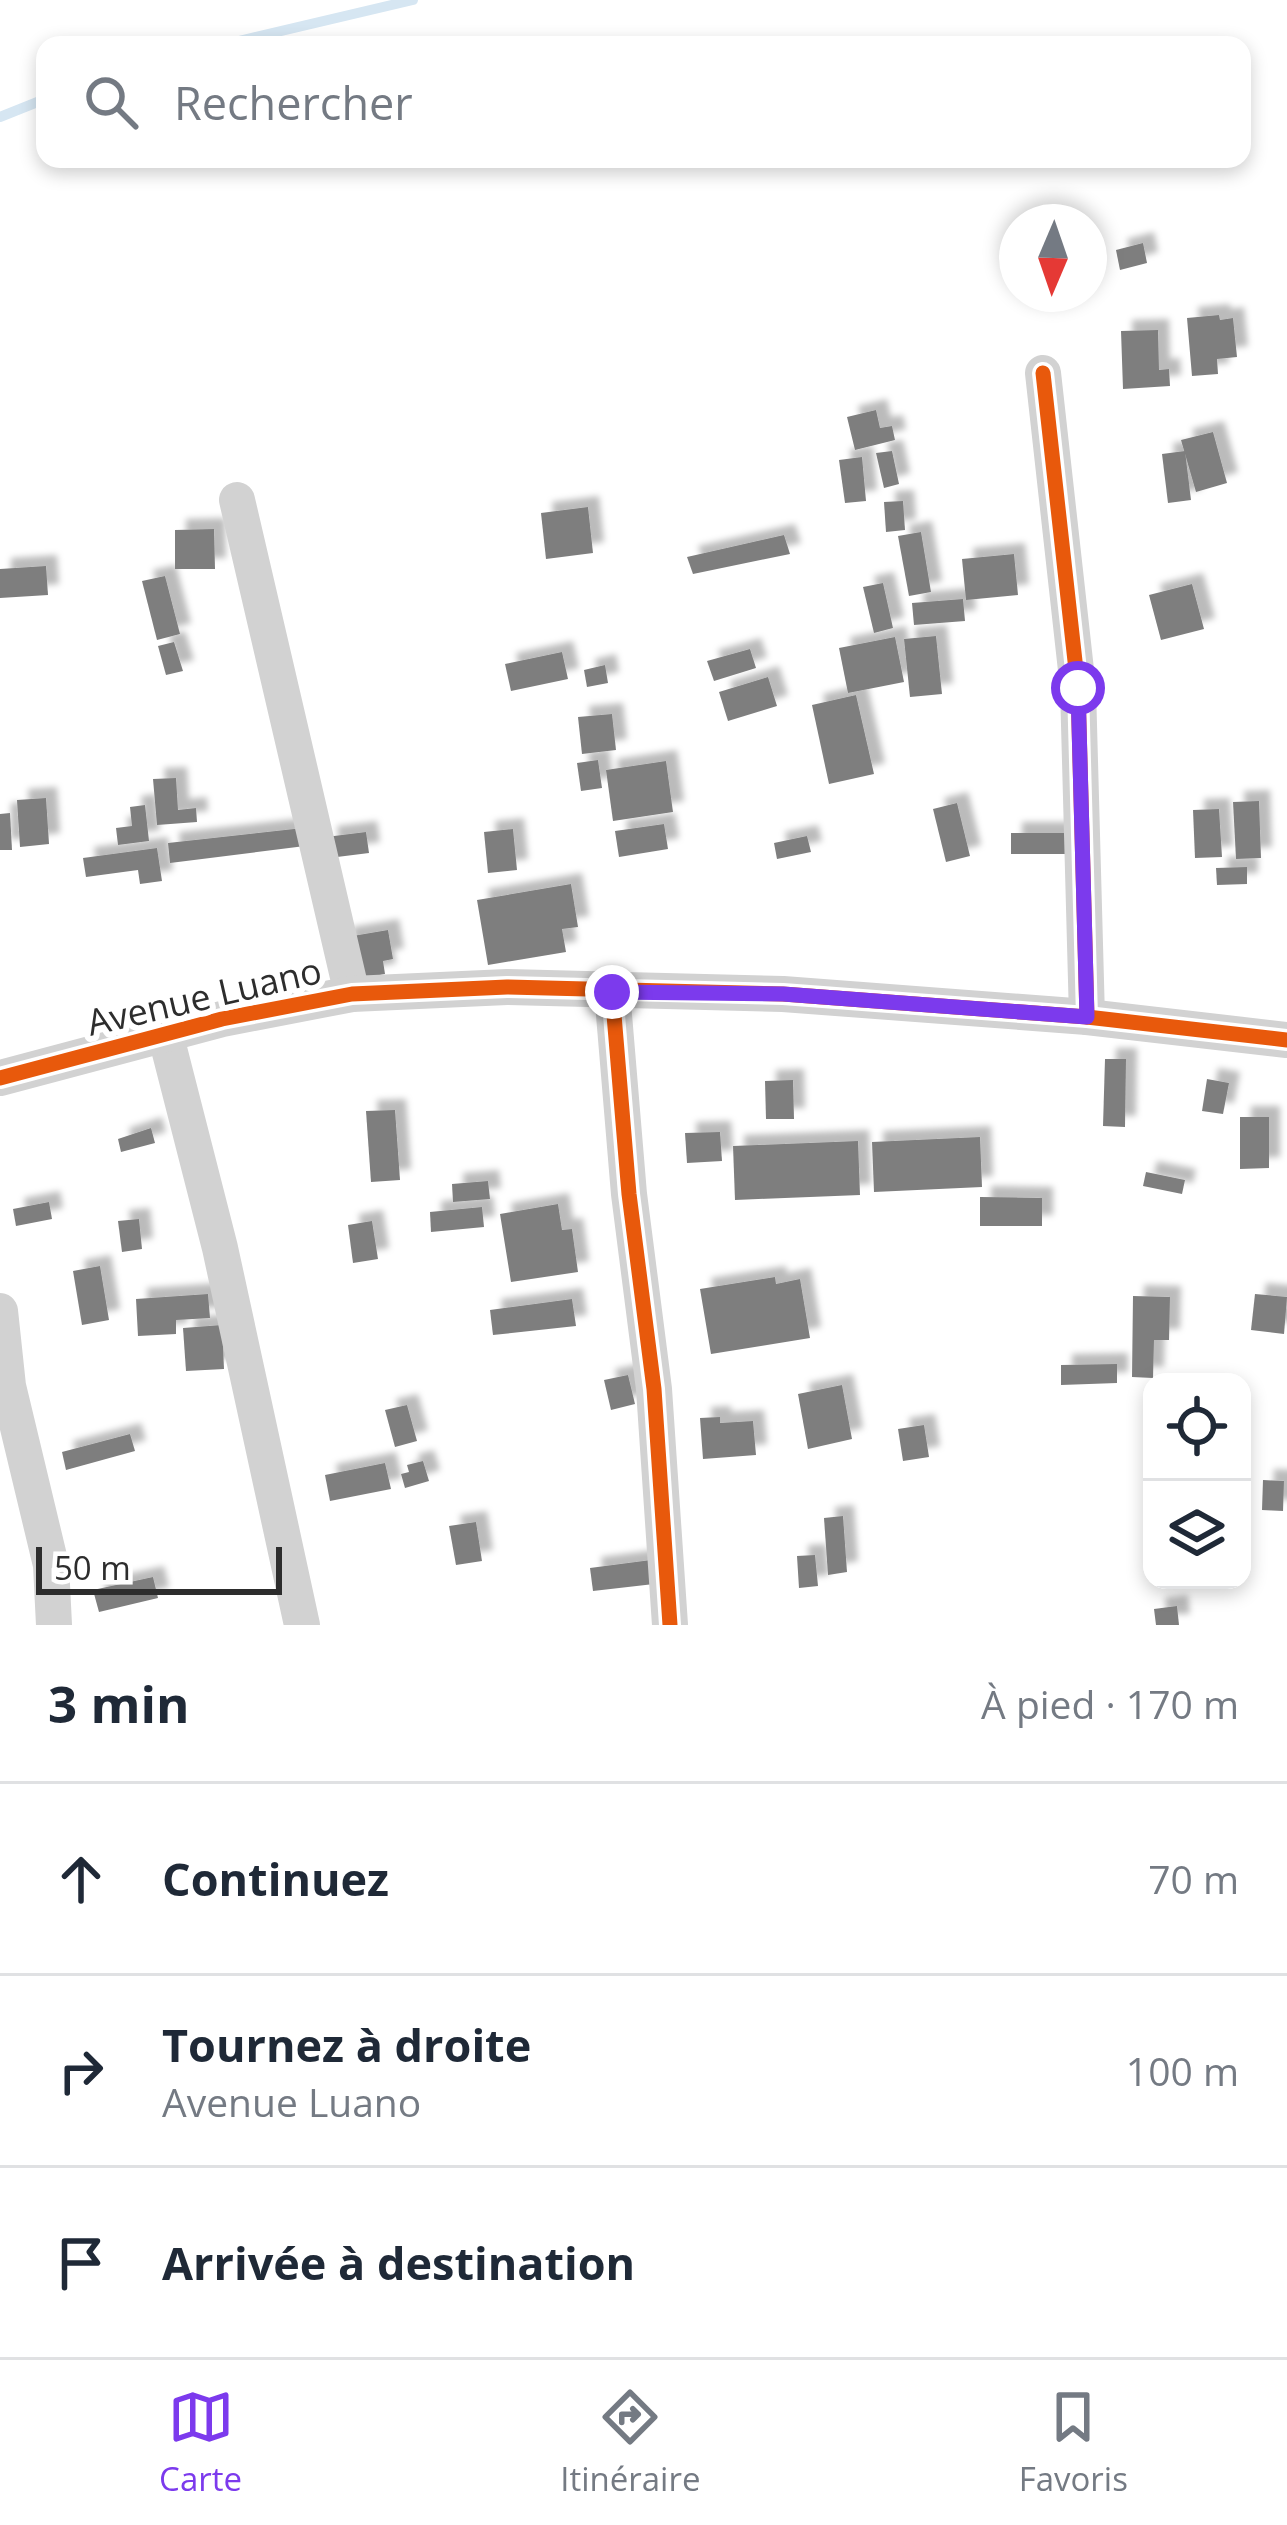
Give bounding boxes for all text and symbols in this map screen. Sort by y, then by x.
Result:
search box [36,36,1251,168]
icon: search [78,69,144,135]
text: Rechercher [174,72,413,133]
north arrow [999,204,1107,312]
route start [1051,661,1105,715]
street label: Avenue Luano [82,945,326,1047]
route end [585,965,639,1019]
map controls [1143,1373,1251,1589]
button: locate [1143,1373,1251,1481]
button: layers [1143,1481,1251,1589]
scale bar [36,1541,282,1594]
text: 50 m [54,1545,131,1590]
text: 3 min [48,1668,190,1738]
text: À pied · 170 m [981,1677,1239,1730]
icon: ahead [48,1846,114,1912]
text: Continuez [162,1848,389,1909]
text: 70 m [1148,1852,1239,1905]
text: Tournez à droite [162,2014,531,2075]
icon: right [48,2038,114,2104]
text: 100 m [1126,2044,1239,2097]
text: Avenue Luano [162,2075,421,2128]
icon: arrive [48,2230,114,2296]
text: Arrivée à destination [162,2232,635,2293]
tab: Carte [159,2384,242,2501]
tab: Itinéraire [560,2384,700,2501]
tab: Favoris [1019,2384,1128,2501]

